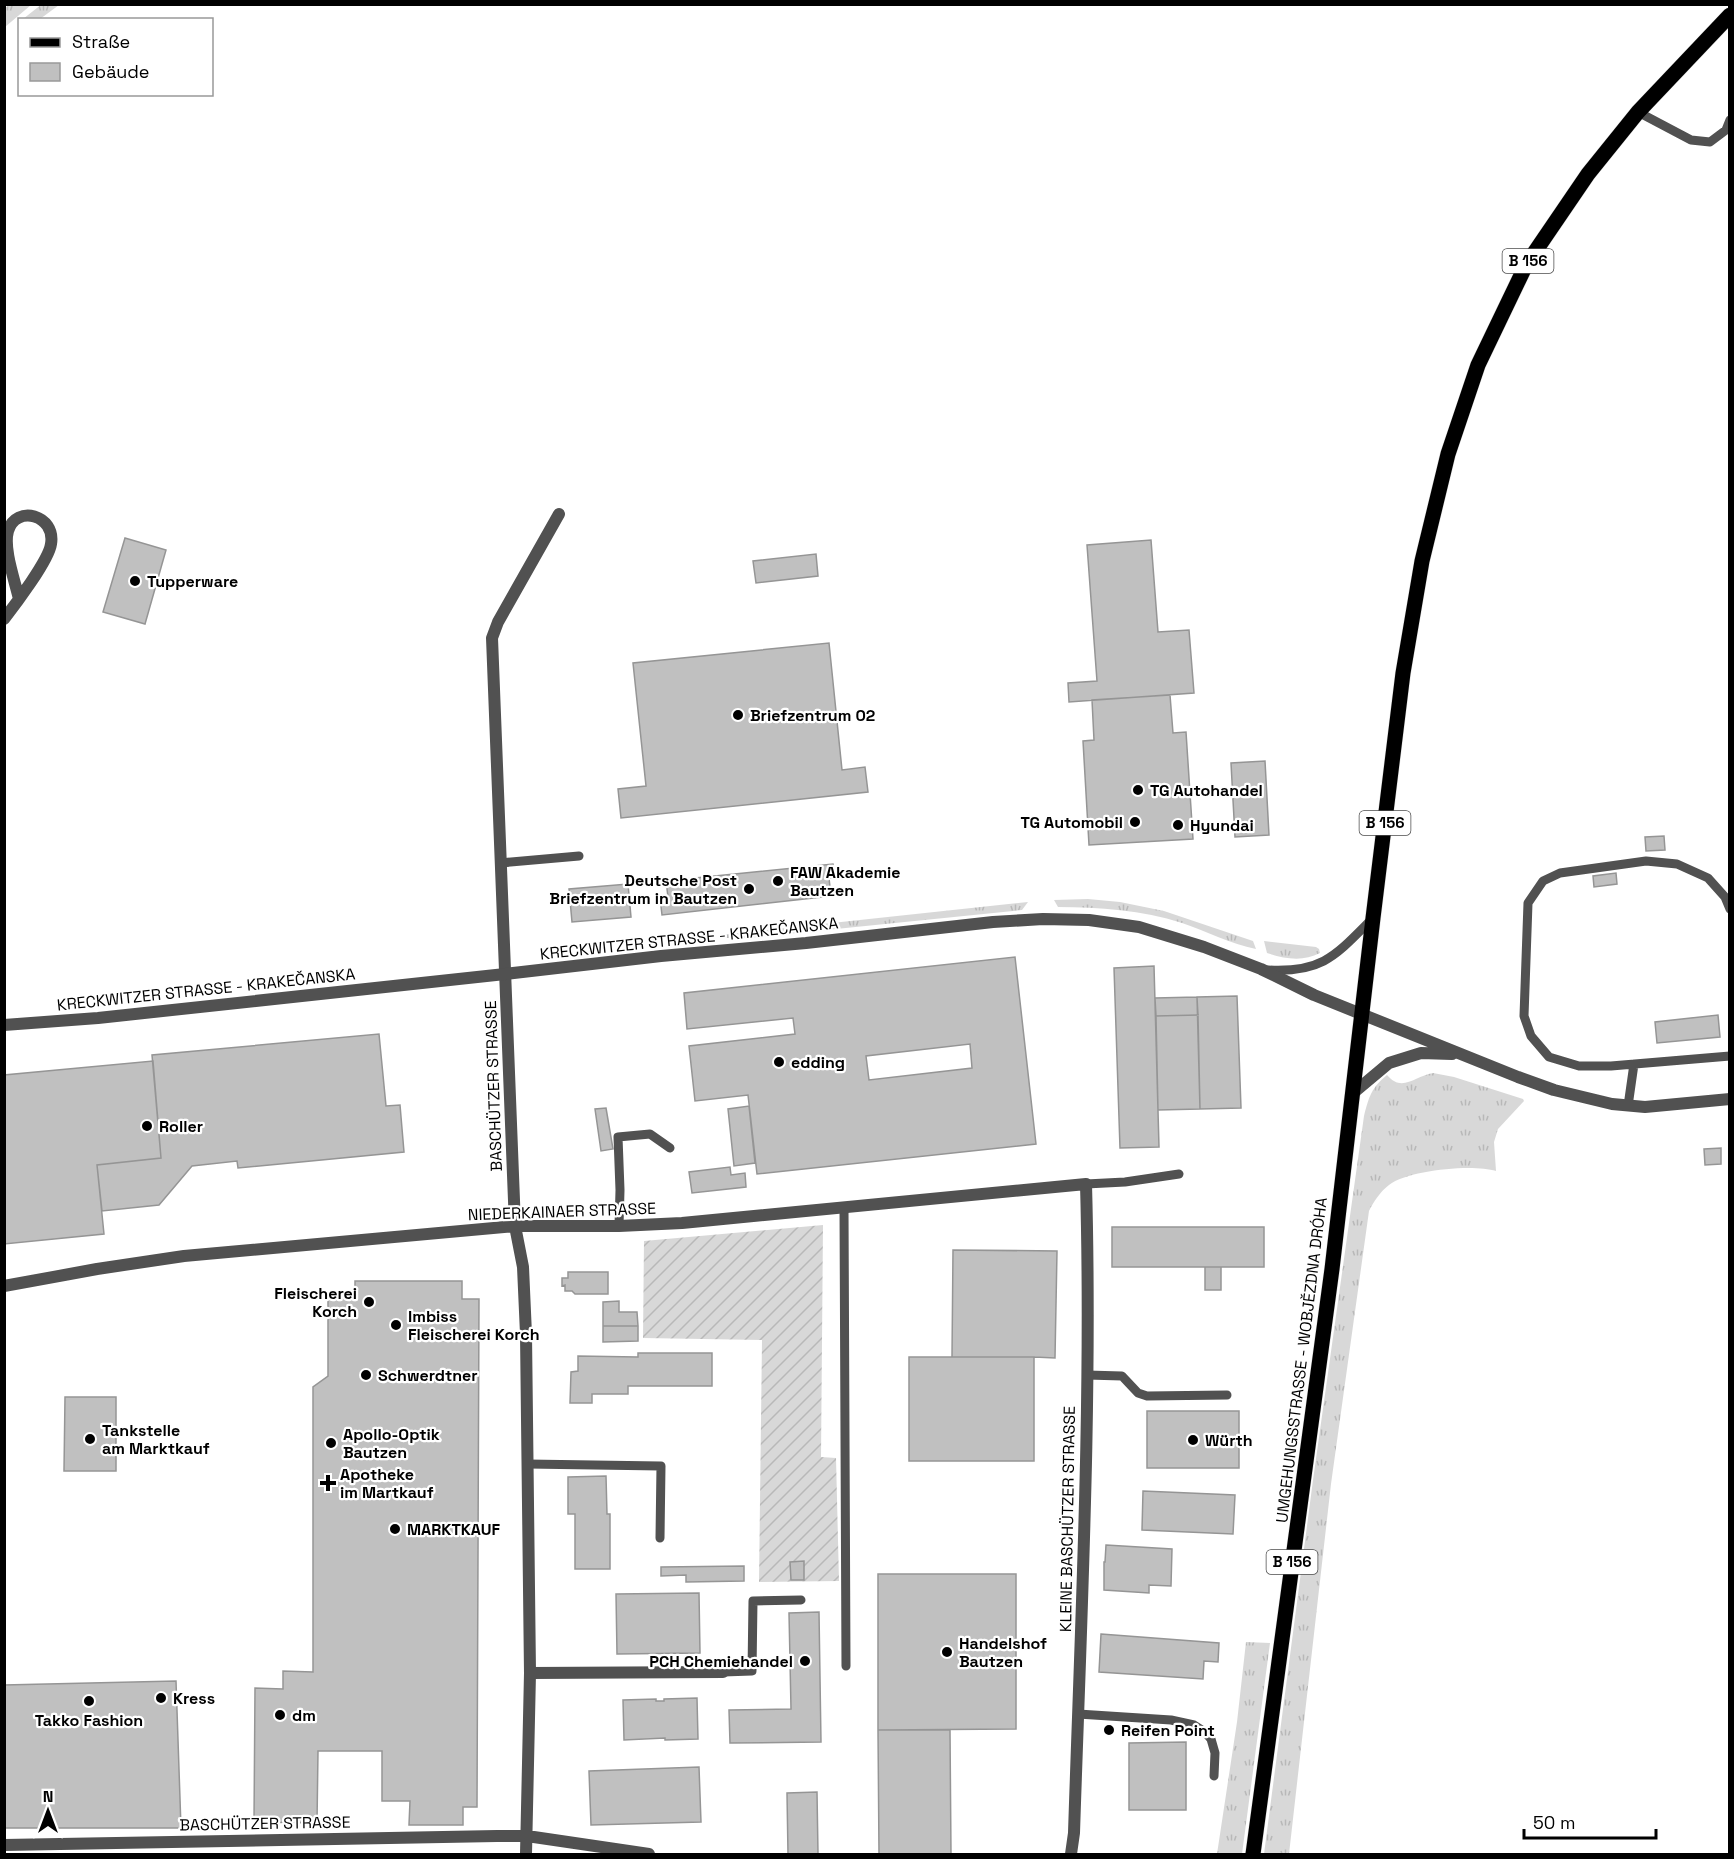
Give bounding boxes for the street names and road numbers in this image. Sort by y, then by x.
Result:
road number: B 156 [1502,249,1553,273]
road number: B 156 [1360,811,1410,835]
street label: KRECKWITZER STRASSE - KRAKEČANSKA [539,912,839,965]
street label: KRECKWITZER STRASSE - KRAKEČANSKA [56,963,356,1016]
street label: BASCHÜTZER STRASSE [480,1000,507,1172]
street label: UMGEHUNGSSTRASSE - WOBJĚZDNA DRÓHA [1271,1196,1332,1524]
street label: NIEDERKAINAER STRASSE [468,1198,657,1225]
street label: KLEINE BASCHÜTZER STRASSE [1055,1406,1080,1632]
road number: B 156 [1266,1550,1318,1574]
street label: BASCHÜTZER STRASSE [179,1812,351,1835]

